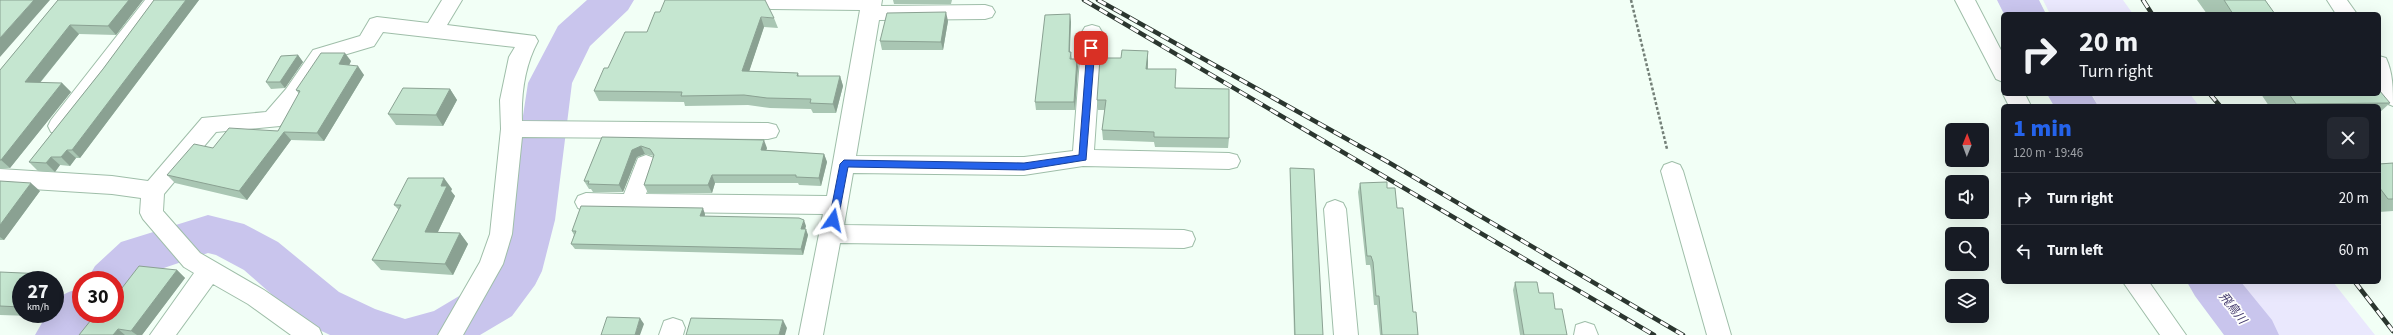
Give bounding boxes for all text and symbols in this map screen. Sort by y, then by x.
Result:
text: 20 m [2079,22,2138,62]
icon: right [2013,28,2065,80]
pin [1074,31,1108,65]
icon: arrive [1080,37,1102,59]
text: Turn right [2079,59,2153,84]
text: 1 min [2013,111,2072,146]
button: close [2327,117,2369,159]
north arrow [1945,123,1989,167]
map controls [1945,123,1989,323]
text: 120 m · 19:46 [2013,144,2083,162]
button: sound [1945,175,1989,219]
icon: right [2013,188,2035,210]
text: Turn right [2047,188,2113,209]
text: 20 m [2339,188,2369,209]
position arrow [812,199,854,241]
button: search [1945,227,1989,271]
icon: left [2013,240,2035,262]
text: Turn left [2047,240,2103,261]
text: 60 m [2339,240,2369,261]
speed limit sign: 30 [72,271,124,323]
text: 27 [27,278,49,306]
button: layers [1945,279,1989,323]
water label: 飛鳥川 [2215,289,2252,329]
text: km/h [27,300,49,314]

